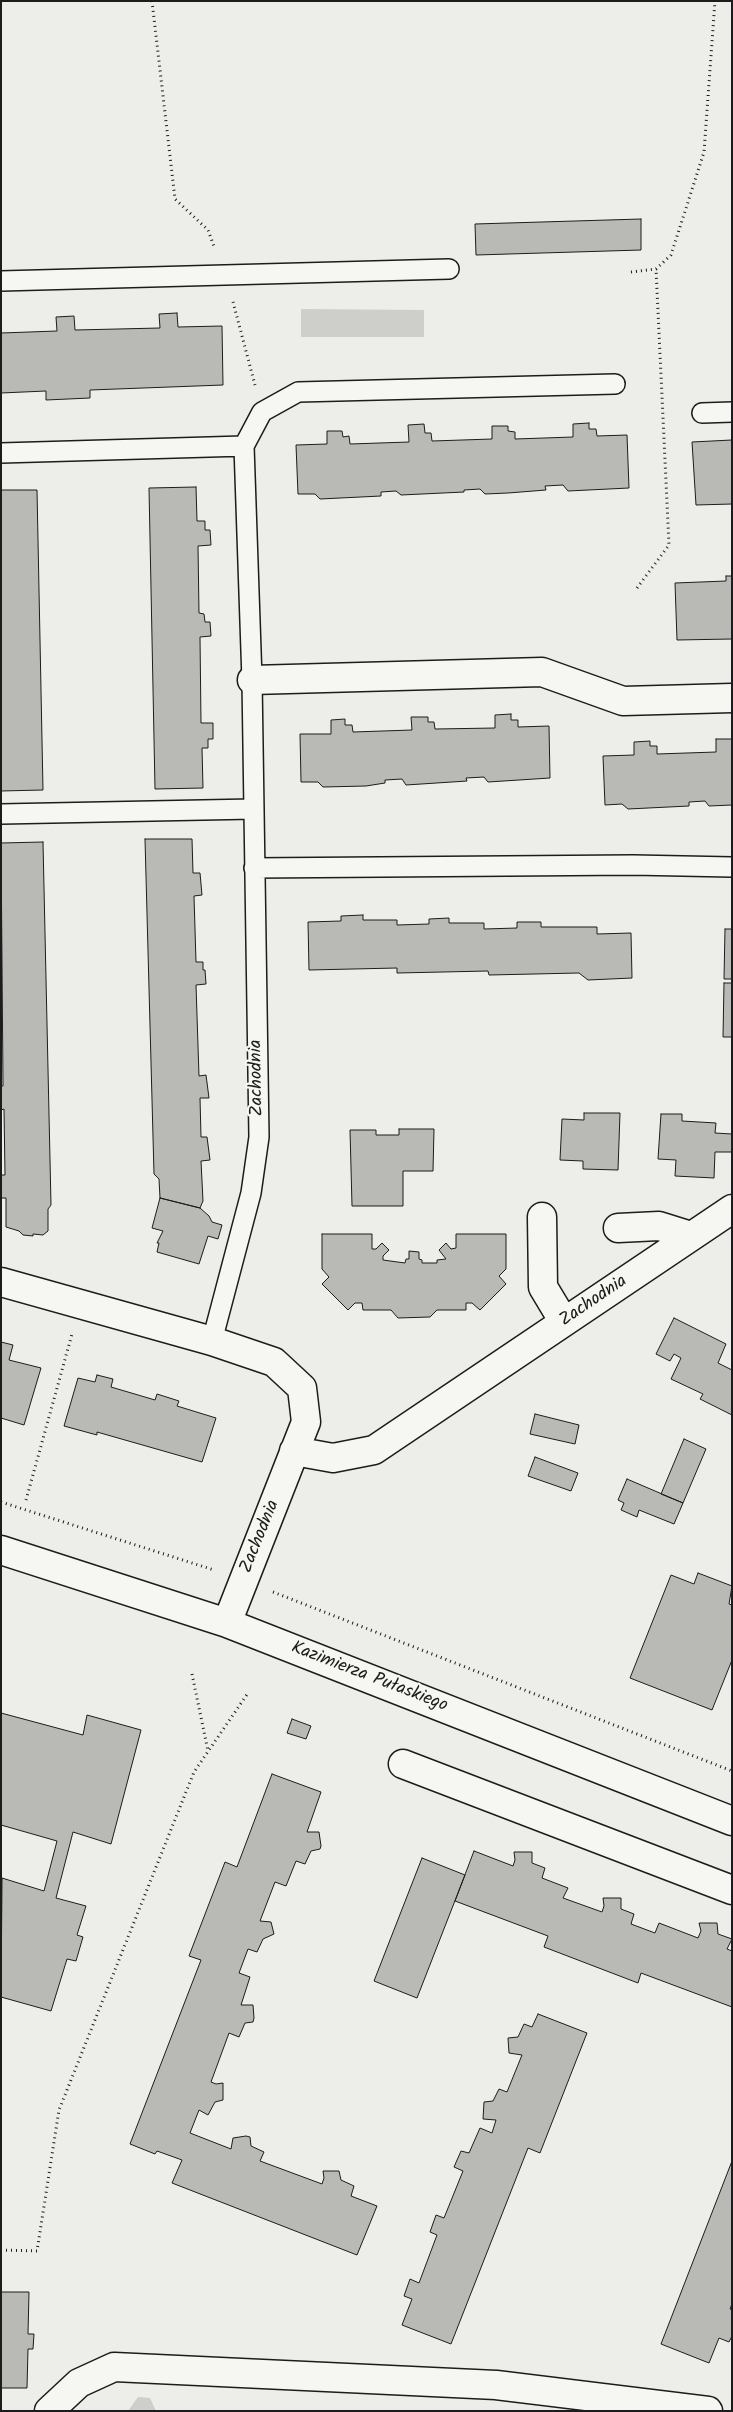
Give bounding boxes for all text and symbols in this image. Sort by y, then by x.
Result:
street label: Zachodnia [247,1039,269,1117]
street label: Zachodnia [556,1272,632,1332]
street label: Zachodnia [237,1497,285,1577]
street label: Kazimierza Pułaskiego [288,1638,450,1718]

